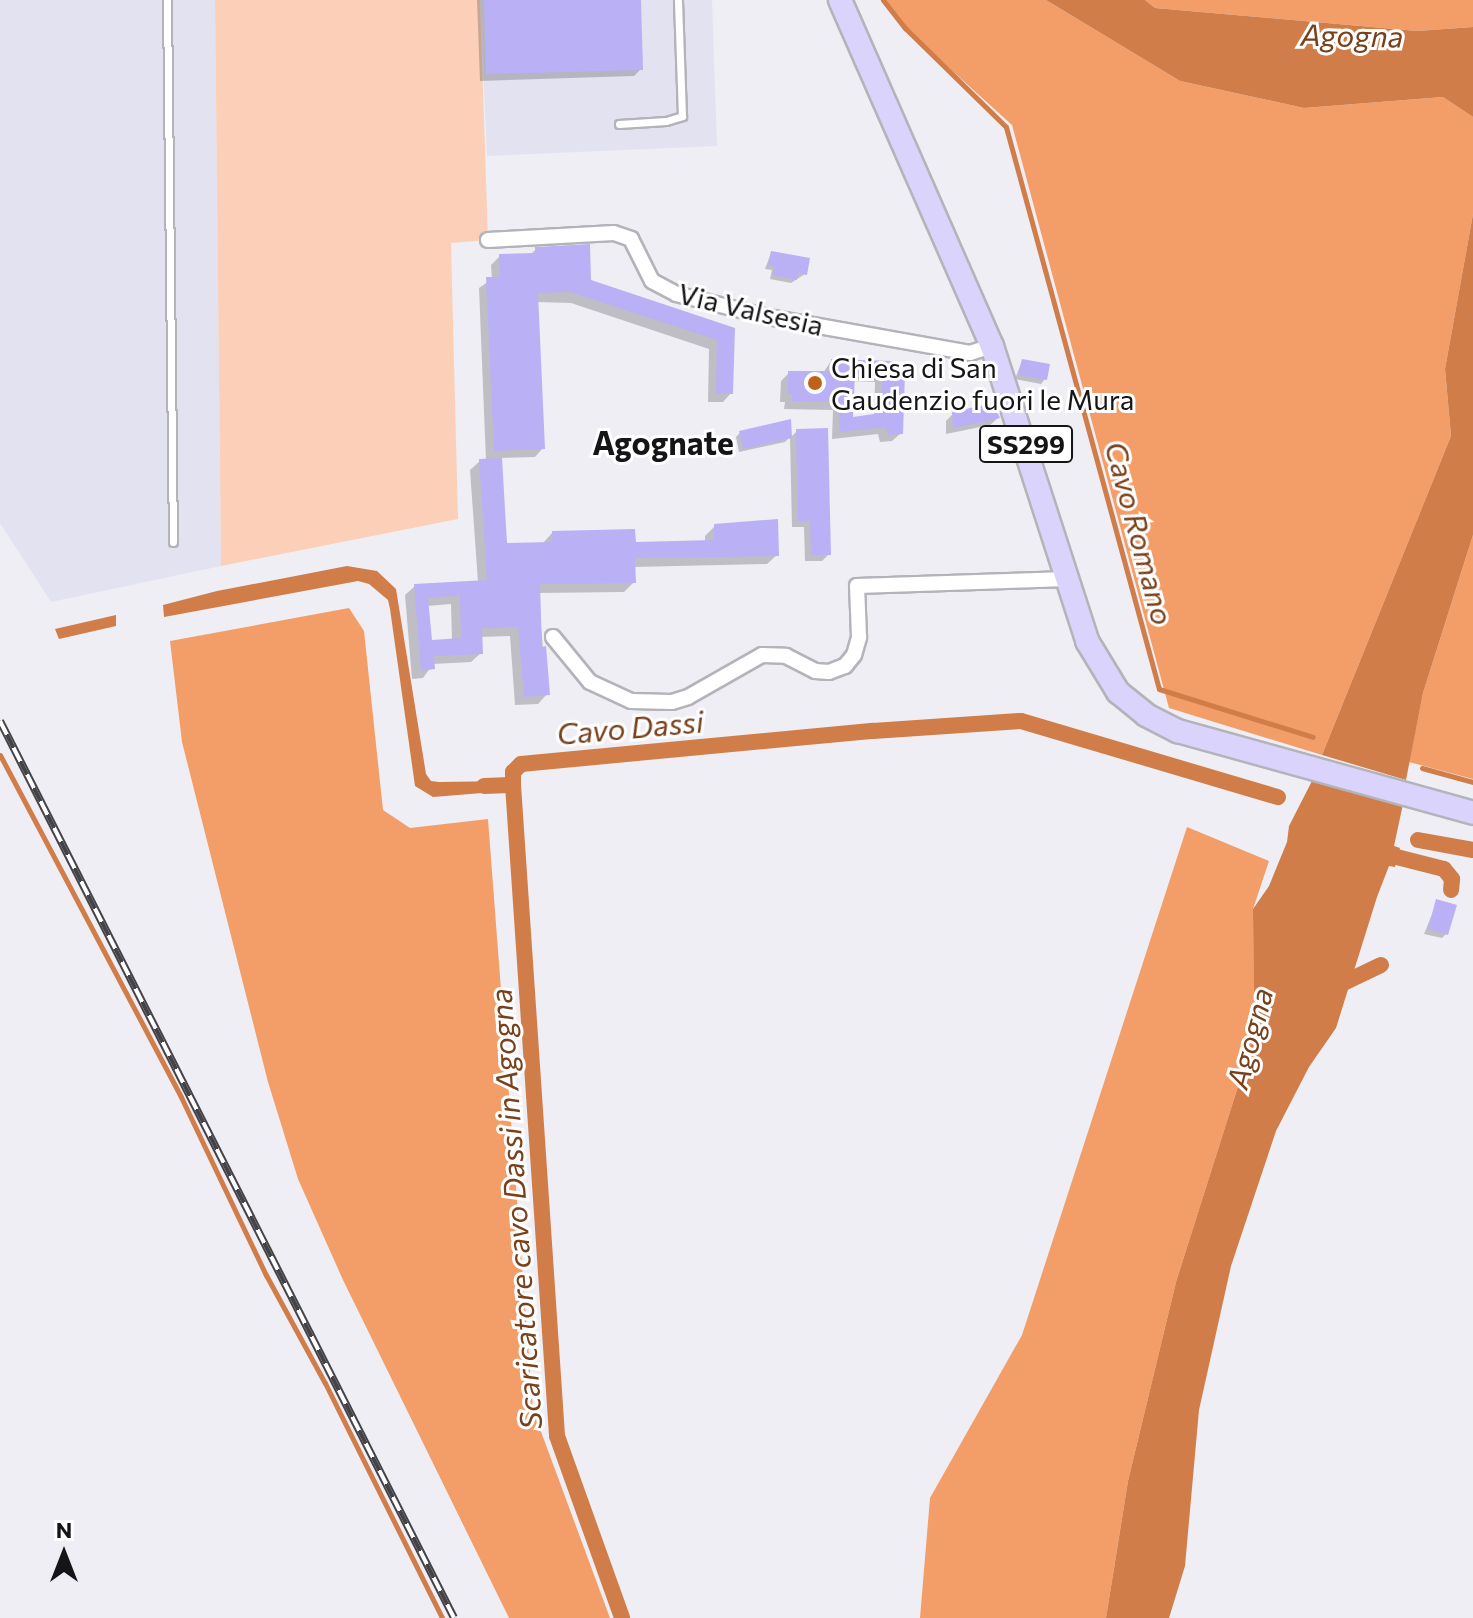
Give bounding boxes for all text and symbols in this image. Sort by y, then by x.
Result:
water label: Agogna [1300,16,1404,54]
street label: Via Valsesia [675,276,827,342]
place label: Chiesa di San Gaudenzio fuori le Mura [831,350,1134,416]
marker: Chiesa di San Gaudenzio fuori le Mura [806,374,824,392]
road number: SS299 [978,422,1074,466]
district label: Agognate [592,423,734,461]
water label: Cavo Romano [1098,437,1182,629]
water label: Cavo Dassi [555,703,705,751]
water label: Agogna [1218,984,1280,1092]
water label: Scaricatore cavo Dassi in Agogna [482,987,548,1431]
north arrow [24,1514,104,1594]
text: N [56,1516,72,1543]

